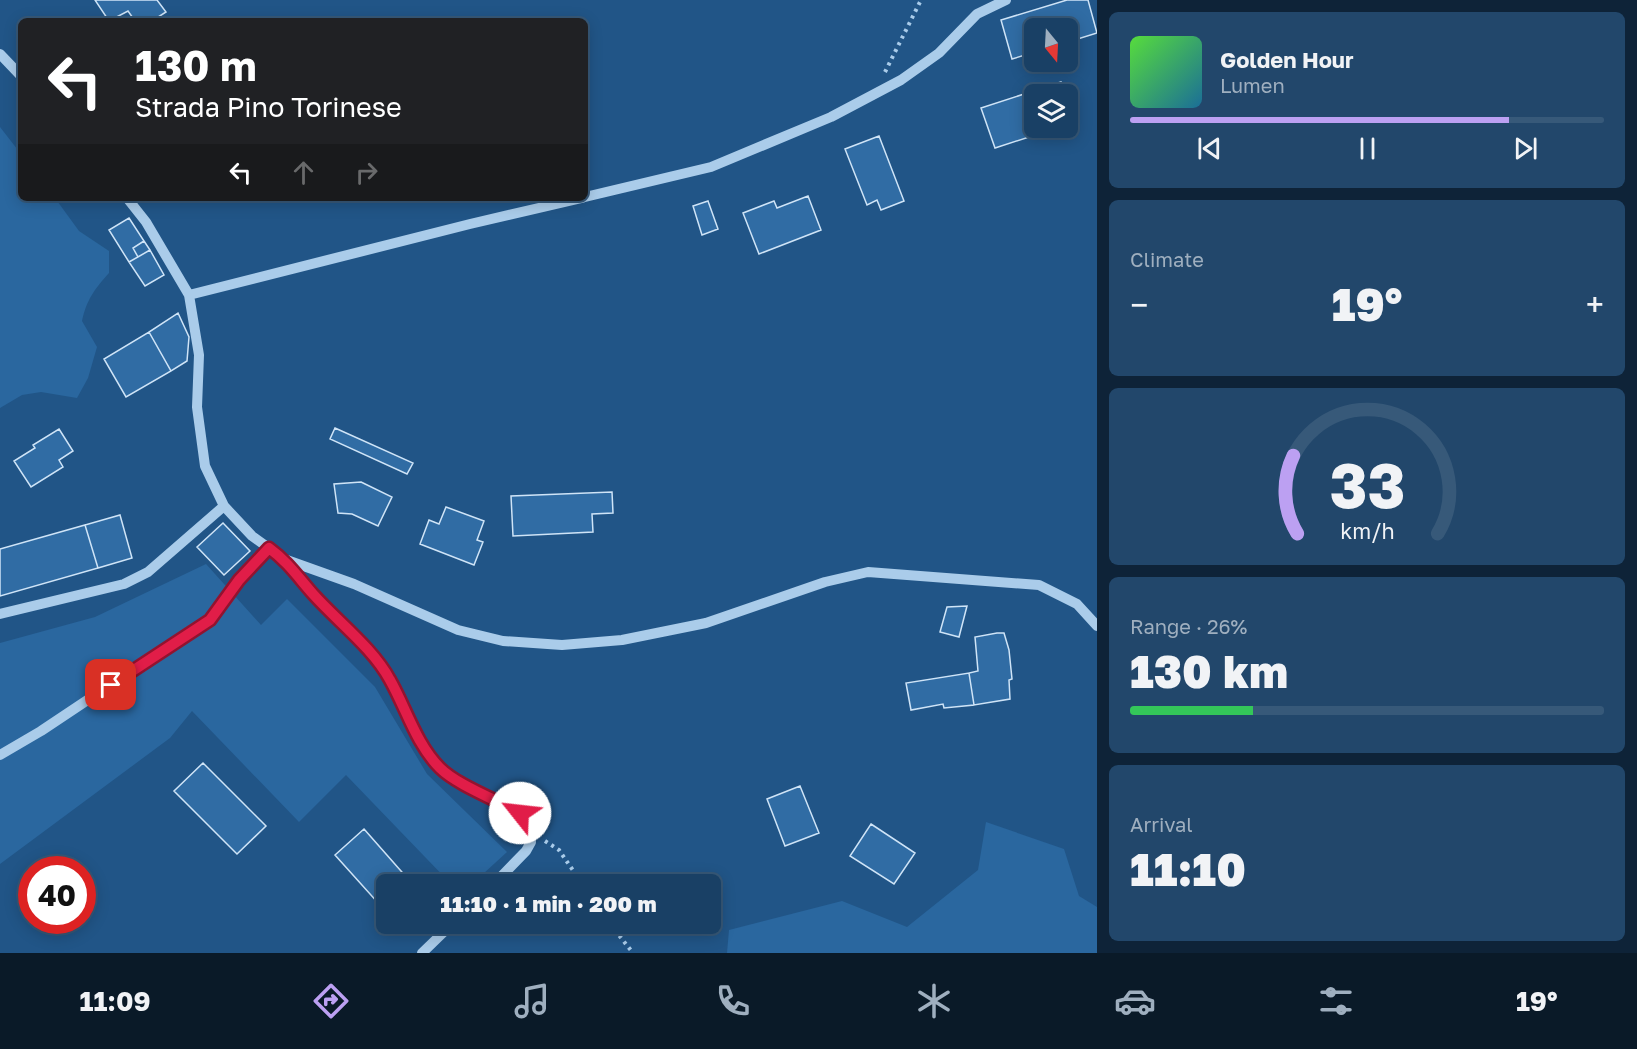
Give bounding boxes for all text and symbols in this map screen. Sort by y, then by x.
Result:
north arrow [1024,18,1078,72]
map controls [1024,18,1078,138]
text: 130 m [135,40,257,90]
icon: left [36,42,114,120]
text: Golden Hour [1220,46,1354,73]
text: Lumen [1220,73,1285,97]
button: layers [1024,84,1078,138]
text: Strada Pino Torinese [135,91,402,123]
icon: previous [1193,132,1226,165]
icon: pause [1351,132,1384,165]
icon: next [1509,132,1542,165]
icon: left [224,156,257,189]
icon: ahead [287,156,320,189]
icon: right [350,156,383,189]
text: Climate [1130,247,1204,271]
text: 19° [1332,277,1402,331]
text: − [1130,285,1148,324]
text: + [1586,285,1604,324]
text: 33 [1329,447,1405,522]
text: km/h [1340,518,1394,544]
text: Range · 26% [1130,614,1247,638]
text: 130 km [1130,644,1288,698]
pin [85,659,136,710]
icon: arrive [94,668,127,701]
position arrow [488,781,552,845]
text: Arrival [1130,812,1193,836]
text: 11:10 [1130,842,1246,896]
speed limit sign: 40 [18,856,96,934]
text: 11:10 · 1 min · 200 m [440,890,657,917]
icon: directions [310,980,352,1022]
icon: music [511,980,553,1022]
icon: phone [712,980,754,1022]
icon: climate [913,980,955,1022]
icon: car [1114,980,1156,1022]
icon: filters [1315,980,1357,1022]
text: 11:09 [80,985,151,1017]
text: 19° [1516,985,1557,1017]

